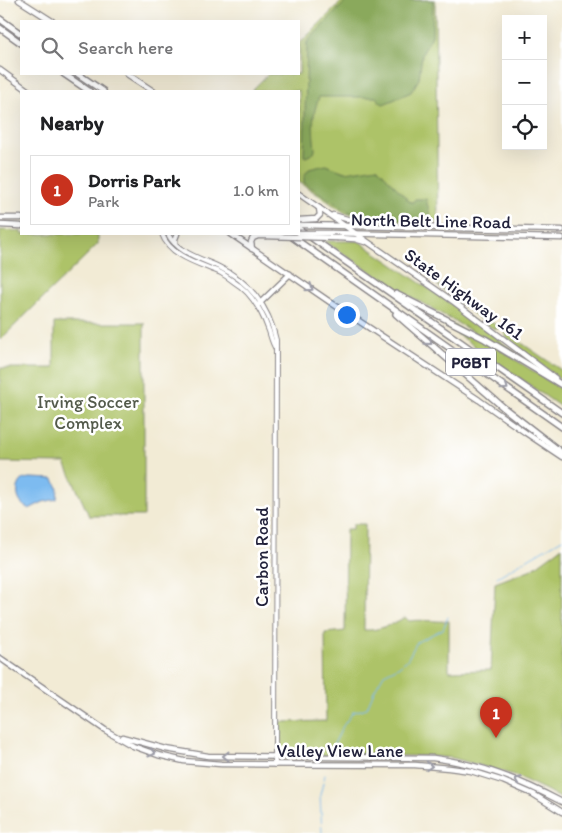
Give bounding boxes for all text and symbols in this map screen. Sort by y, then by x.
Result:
map controls [502,15,547,150]
button: + [502,15,547,60]
search box [20,20,300,75]
icon: search [38,34,66,62]
text: Search here [78,36,173,59]
button: − [502,60,547,105]
button: locate [502,105,547,150]
text: Nearby [40,110,104,135]
text: Dorris Park [88,169,181,192]
text: 1 [53,181,61,200]
text: 1.0 km [233,181,279,200]
text: Park [88,192,119,211]
street label: North Belt Line Road [351,209,511,233]
street label: State Highway 161 [400,243,528,345]
one-way arrow [304,282,314,291]
your location [334,302,360,328]
one-way arrow [423,337,432,345]
road number: PGBT [446,348,496,376]
one-way arrow [499,381,509,390]
park label: Irving Soccer Complex [37,391,140,434]
street label: Carbon Road [251,507,273,607]
pin: 1 [480,697,512,738]
street label: Valley View Lane [277,740,403,762]
one-way arrow [147,747,156,757]
one-way arrow [222,751,230,762]
one-way arrow [426,761,433,771]
one-way arrow [515,776,523,786]

